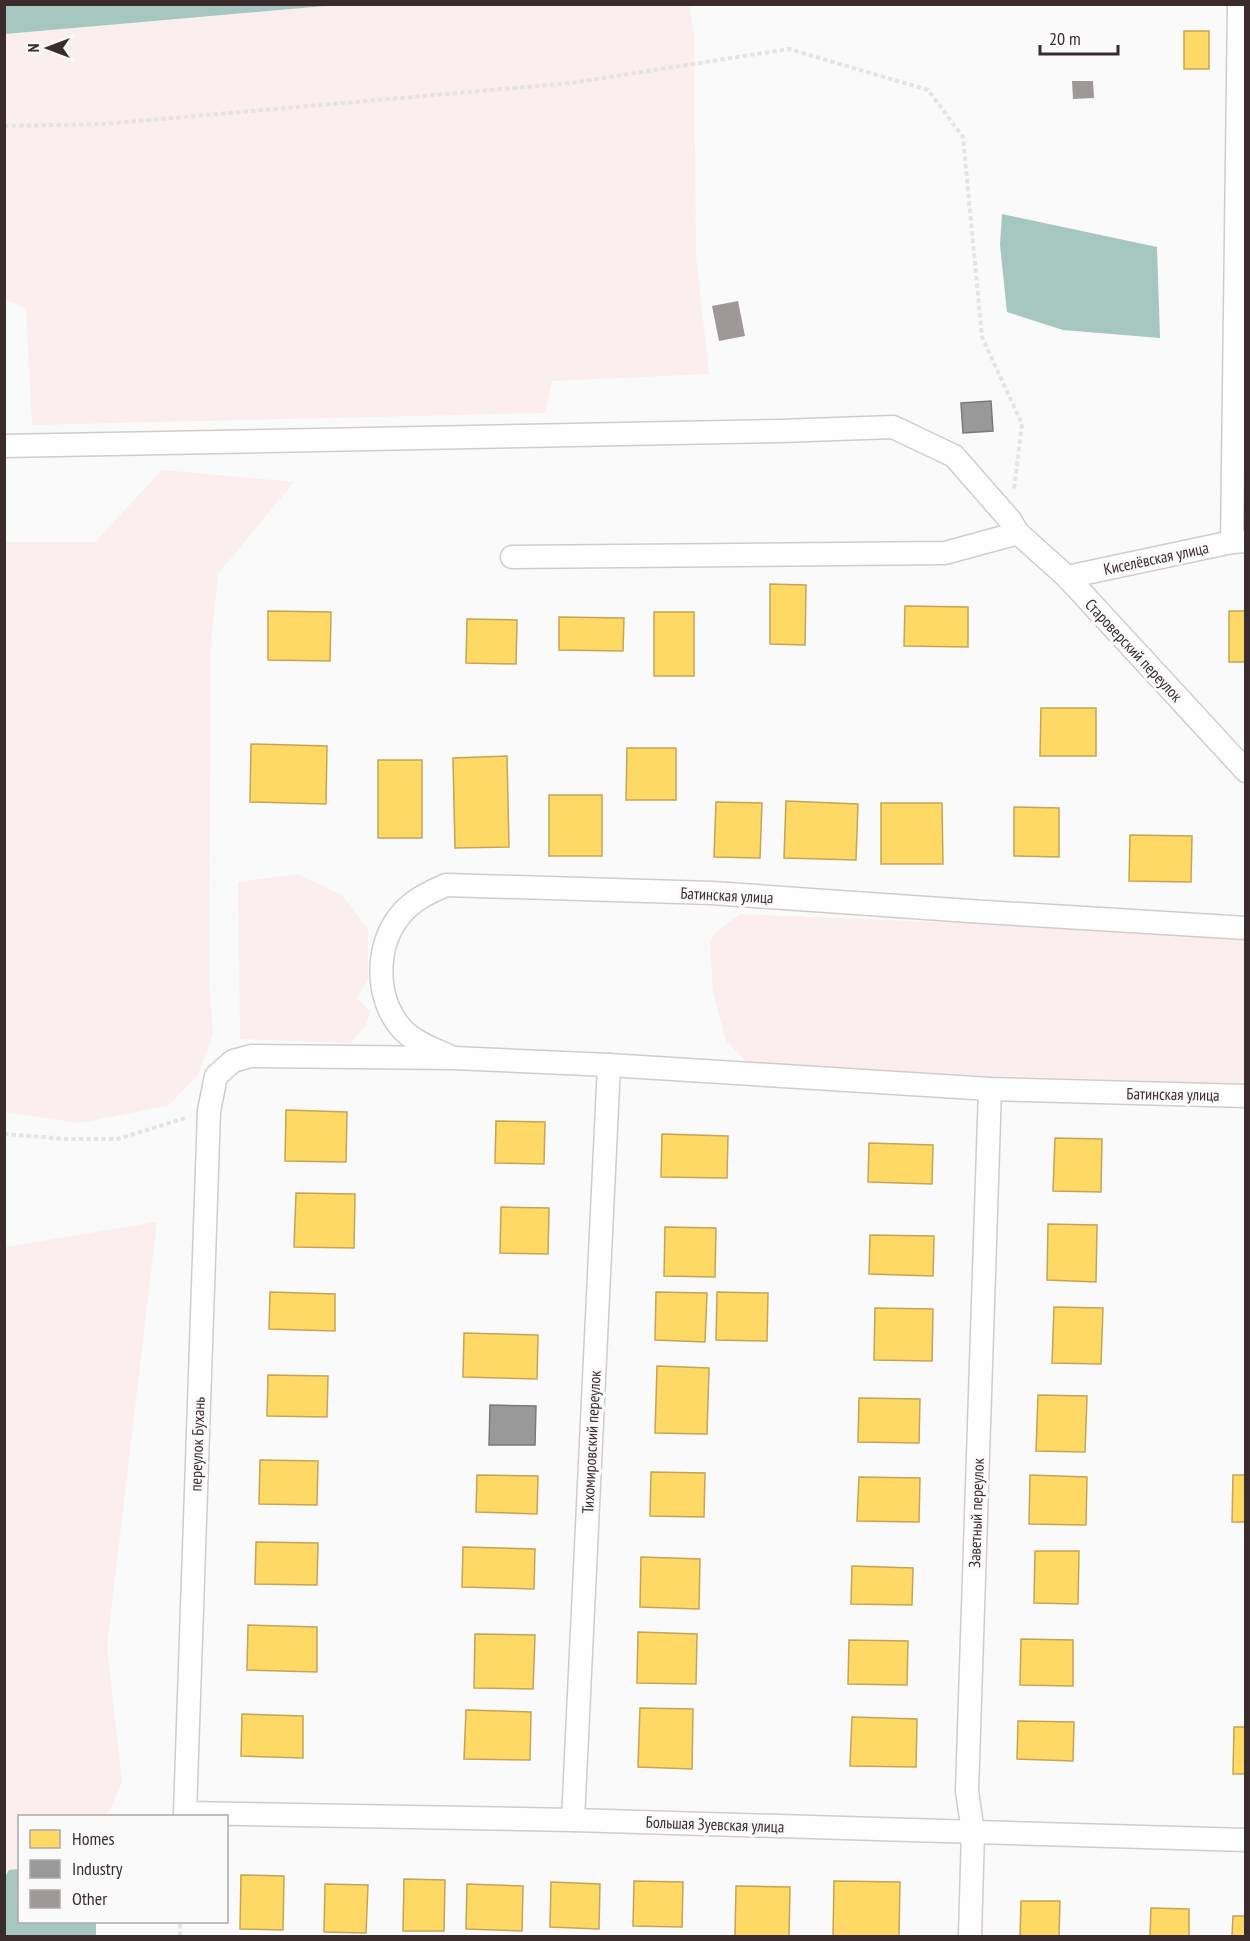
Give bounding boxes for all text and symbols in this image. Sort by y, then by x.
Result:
north arrow [18,18,78,78]
scale bar [1040,18,1118,56]
text: 20 m [1049,27,1081,50]
text: N [23,44,43,52]
street label: Киселёвская улица [1102,537,1210,579]
street label: Староверский переулок [1081,594,1187,706]
street label: Батинская улица [680,883,774,907]
street label: Батинская улица [1126,1083,1220,1105]
street label: Тихомировский переулок [577,1369,605,1514]
street label: переулок Бухань [185,1396,209,1492]
street label: Заветный переулок [964,1457,988,1568]
street label: Большая Зуевская улица [645,1812,785,1836]
legend [18,1815,228,1923]
text: Homes [72,1827,115,1850]
text: Industry [72,1857,123,1880]
text: Other [72,1887,107,1910]

